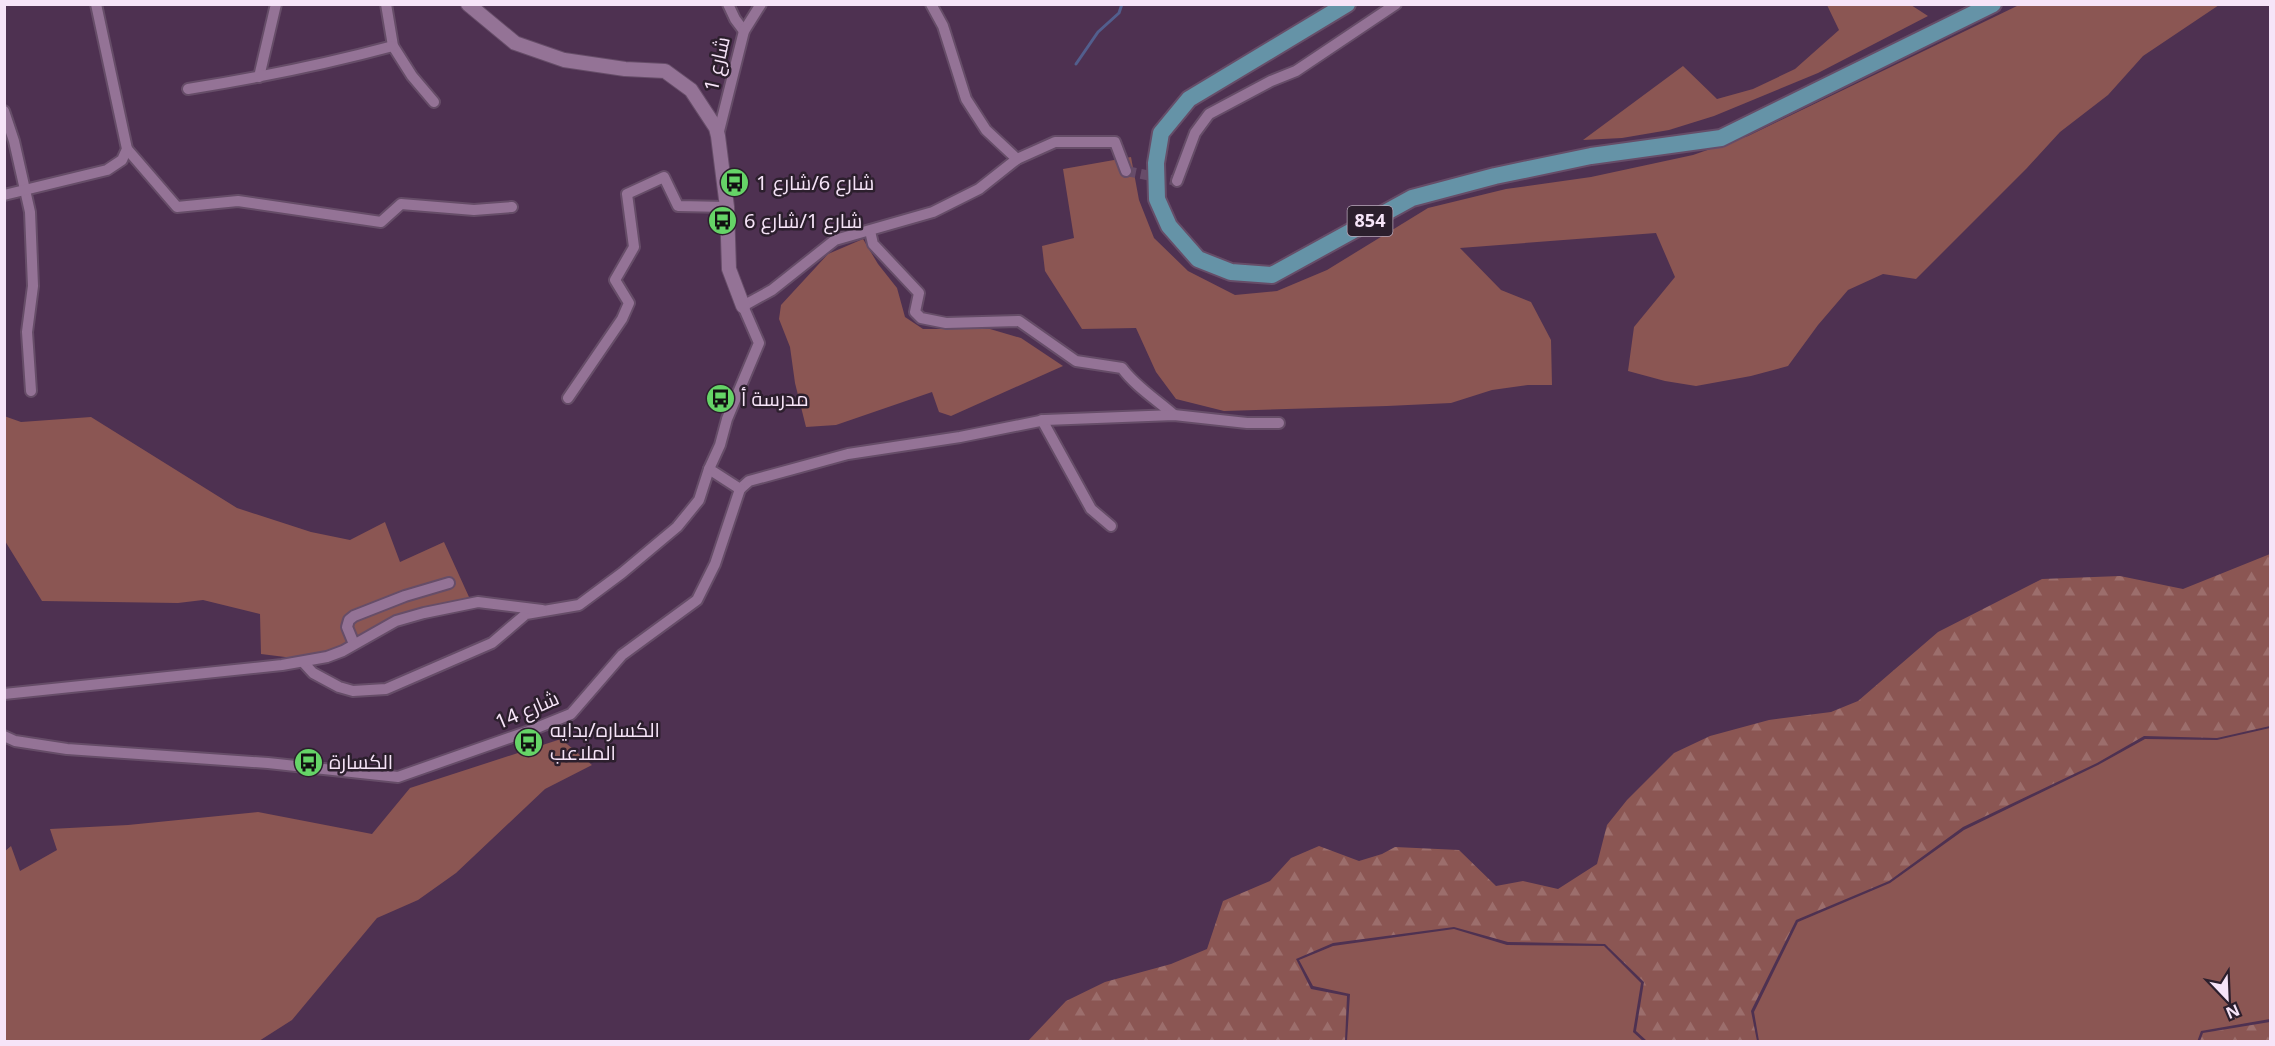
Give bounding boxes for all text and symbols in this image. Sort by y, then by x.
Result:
street label: شارع 1 [697,34,737,94]
bus stop icon: شارع 6/شارع 1 [719,167,751,199]
place label: شارع 6/شارع 1 [756,169,874,197]
bus stop icon: شارع 1/شارع 6 [707,205,739,237]
road number: 854 [1348,206,1392,236]
place label: شارع 1/شارع 6 [744,207,862,235]
bus stop icon: مدرسة أ [704,383,736,415]
place label: مدرسة أ [741,385,808,412]
street label: شارع 14 [491,684,563,736]
place label: الكساره/بدايه الملاعب [550,716,660,766]
bus stop icon: الكساره/بدايه الملاعب [513,726,545,758]
bus stop icon: الكسارة [292,746,324,778]
place label: الكسارة [329,748,393,775]
north arrow [2197,968,2257,1028]
text: N [2223,999,2243,1024]

